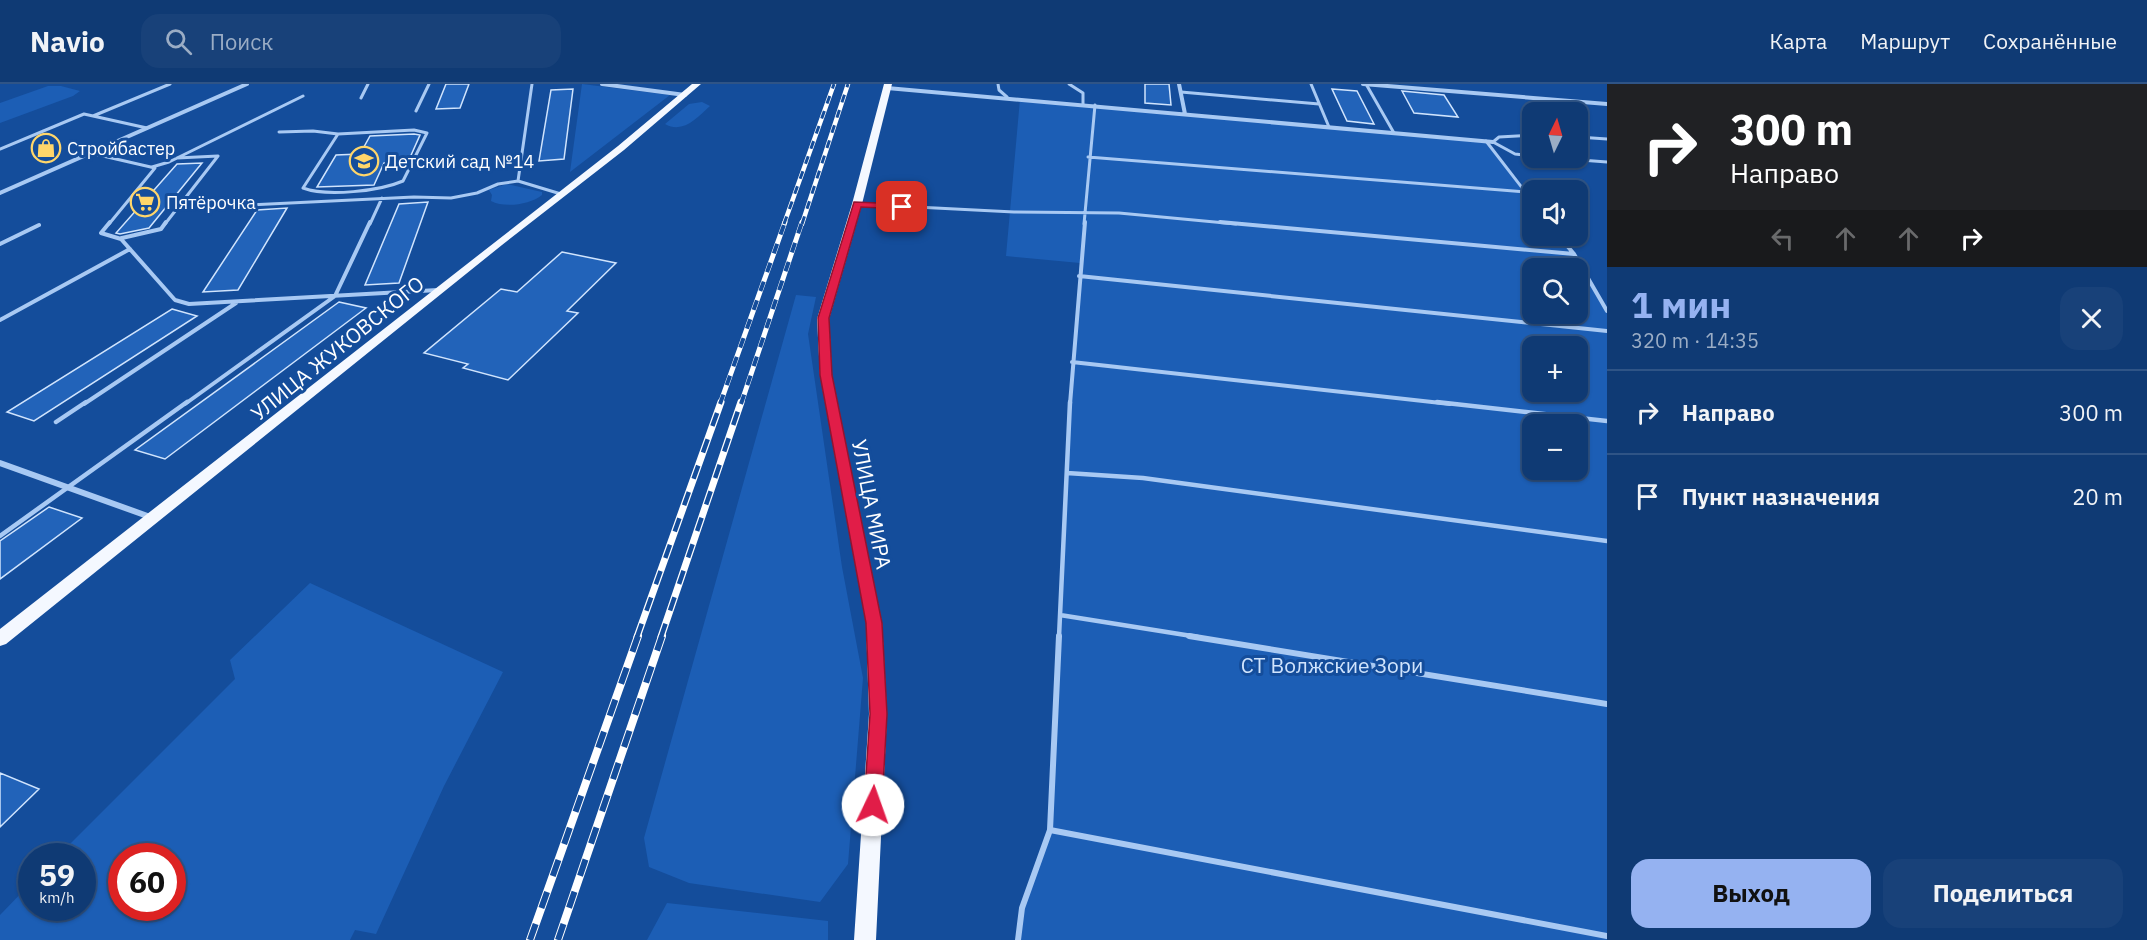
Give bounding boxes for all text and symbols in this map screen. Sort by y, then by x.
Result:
search box [141,14,561,68]
text: Navio [30,23,105,60]
icon: search [162,25,195,58]
text: Поиск [210,27,273,56]
text: Карта [1769,27,1827,55]
text: Маршрут [1860,27,1950,55]
text: Сохранённые [1983,27,2117,55]
north arrow [1522,102,1588,168]
map controls [1522,102,1588,480]
text: 300 m [1730,102,1853,157]
icon: right [1631,108,1709,186]
shop icon: Стройбастер [30,132,62,164]
place label: Стройбастер [67,137,175,160]
school or university icon: Детский сад №14 [348,145,380,177]
place label: Детский сад №14 [385,150,535,173]
text: Направо [1730,155,1839,190]
button: sound [1522,180,1588,246]
pin [876,181,927,232]
supermarket icon: Пятёрочка [129,186,161,218]
icon: arrive [885,190,918,223]
place label: Пятёрочка [166,191,256,214]
icon: left [1766,222,1799,255]
icon: ahead [1829,222,1862,255]
icon: ahead [1892,222,1925,255]
icon: right [1955,222,1988,255]
button: search [1522,258,1588,324]
street label: УЛИЦА ЖУКОВСКОГО [245,269,429,427]
text: 1 мин [1631,281,1731,328]
button: close [2060,287,2123,350]
text: 320 m · 14:35 [1631,327,1759,354]
button: + [1522,336,1588,402]
icon: right [1631,396,1664,429]
text: Направо [1682,398,1775,427]
text: 300 m [2059,398,2123,427]
button: − [1522,414,1588,480]
street label: УЛИЦА МИРА [846,437,898,571]
icon: arrive [1631,480,1664,513]
text: Пункт назначения [1682,482,1880,511]
text: 20 m [2072,482,2123,511]
park label: СТ Волжские Зори [1241,651,1423,679]
position arrow [841,773,905,837]
speed limit sign: 60 [108,843,186,921]
text: 59 [39,855,75,894]
button: Выход [1631,859,1871,928]
button: Поделиться [1883,859,2123,928]
text: km/h [39,888,75,907]

